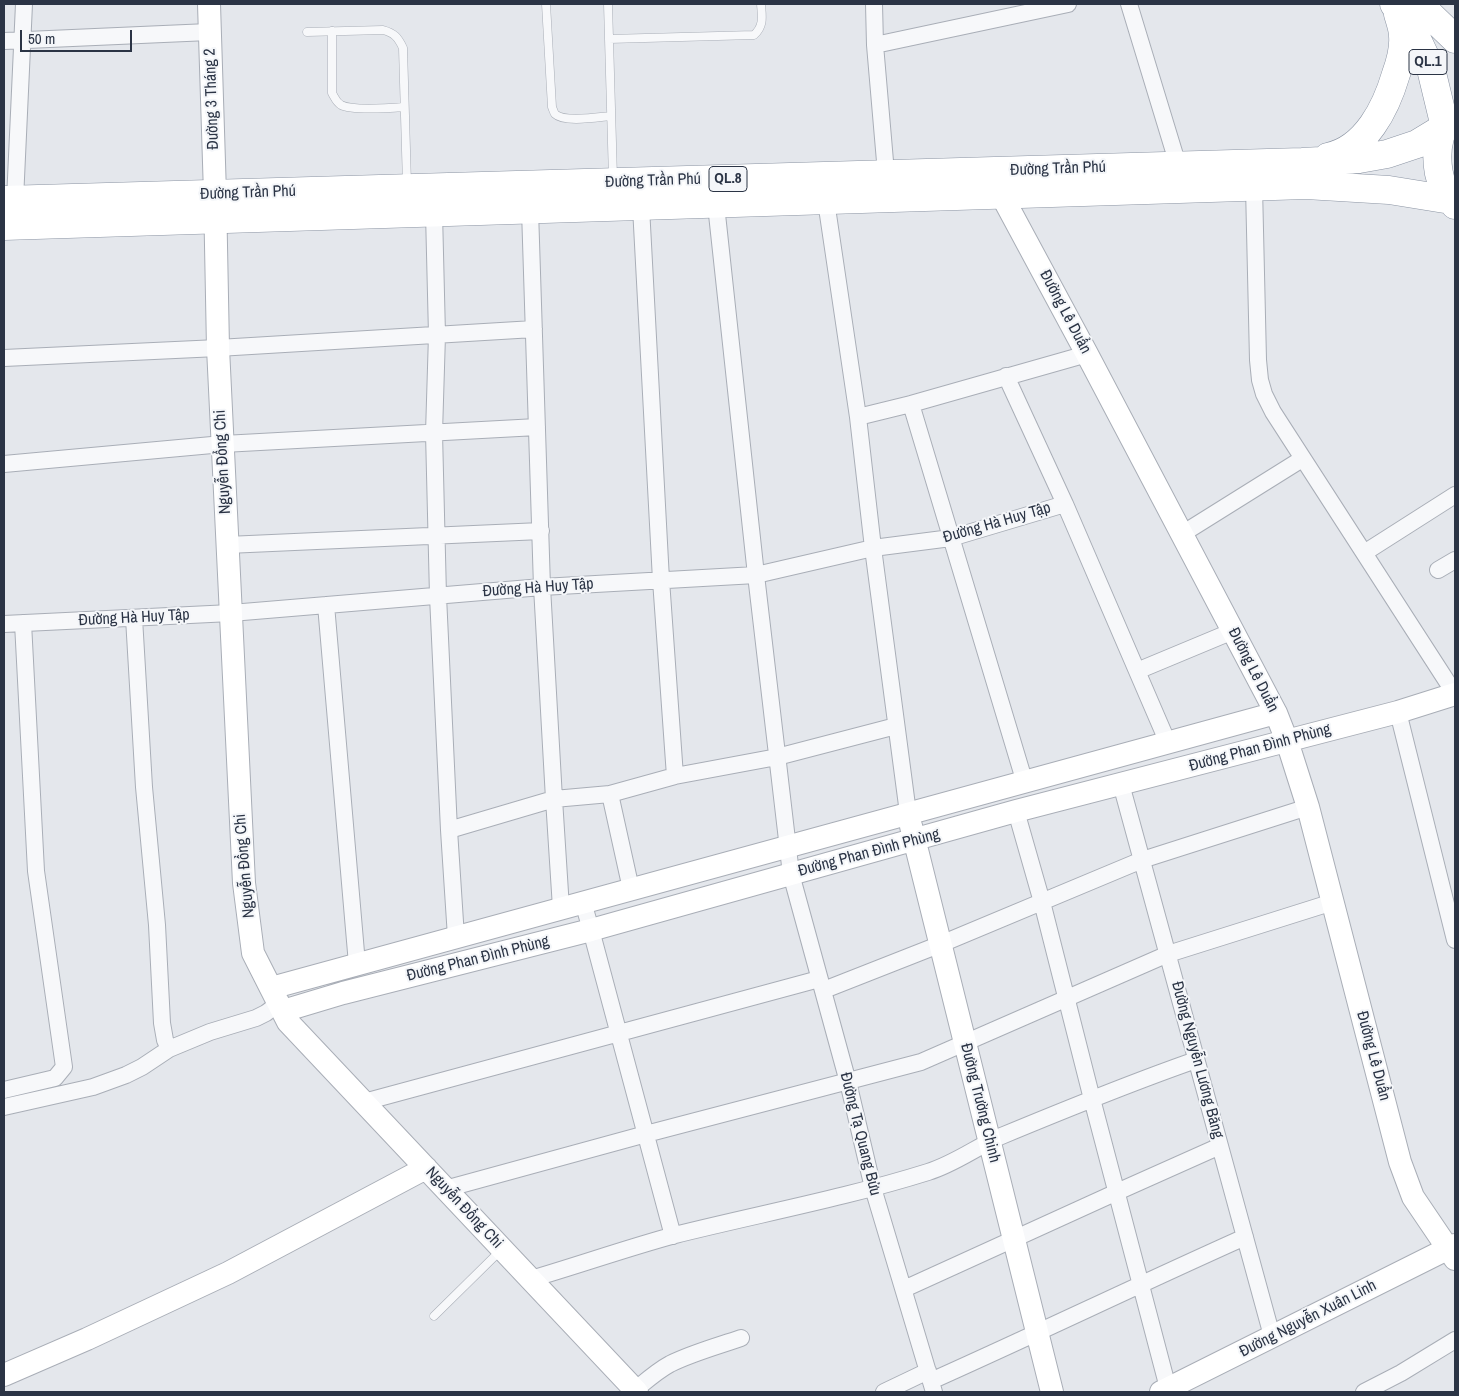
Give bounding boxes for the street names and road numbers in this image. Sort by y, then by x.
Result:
street label: Đường 3 Tháng 2 [201,48,223,150]
road number: QL.1 [1409,50,1447,74]
street label: Đường Trần Phú [1010,158,1106,180]
road number: QL.8 [709,166,747,192]
street label: Đường Trần Phú [605,170,701,192]
street label: Đường Trần Phú [200,182,296,204]
street label: Đường Lê Duẩn [1035,267,1095,357]
street label: Nguyễn Đổng Chi [211,409,235,515]
street label: Đường Hà Huy Tập [941,498,1053,548]
street label: Đường Hà Huy Tập [482,575,594,601]
street label: Đường Hà Huy Tập [78,606,190,630]
street label: Đường Lê Duẩn [1224,625,1282,715]
street label: Đường Phan Đình Phùng [1187,720,1333,776]
street label: Nguyễn Đổng Chi [231,813,259,919]
street label: Đường Phan Đình Phùng [796,825,942,881]
street label: Đường Phan Đình Phùng [405,932,551,986]
street label: Đường Nguyễn Lương Băng [1167,979,1227,1141]
street label: Đường Lê Duẩn [1352,1009,1394,1103]
street label: Đường Trường Chinh [956,1041,1004,1165]
street label: Đường Tạ Quang Bửu [835,1070,885,1198]
street label: Nguyễn Đổng Chi [421,1163,507,1253]
street label: Đường Nguyễn Xuân Linh [1236,1276,1380,1362]

